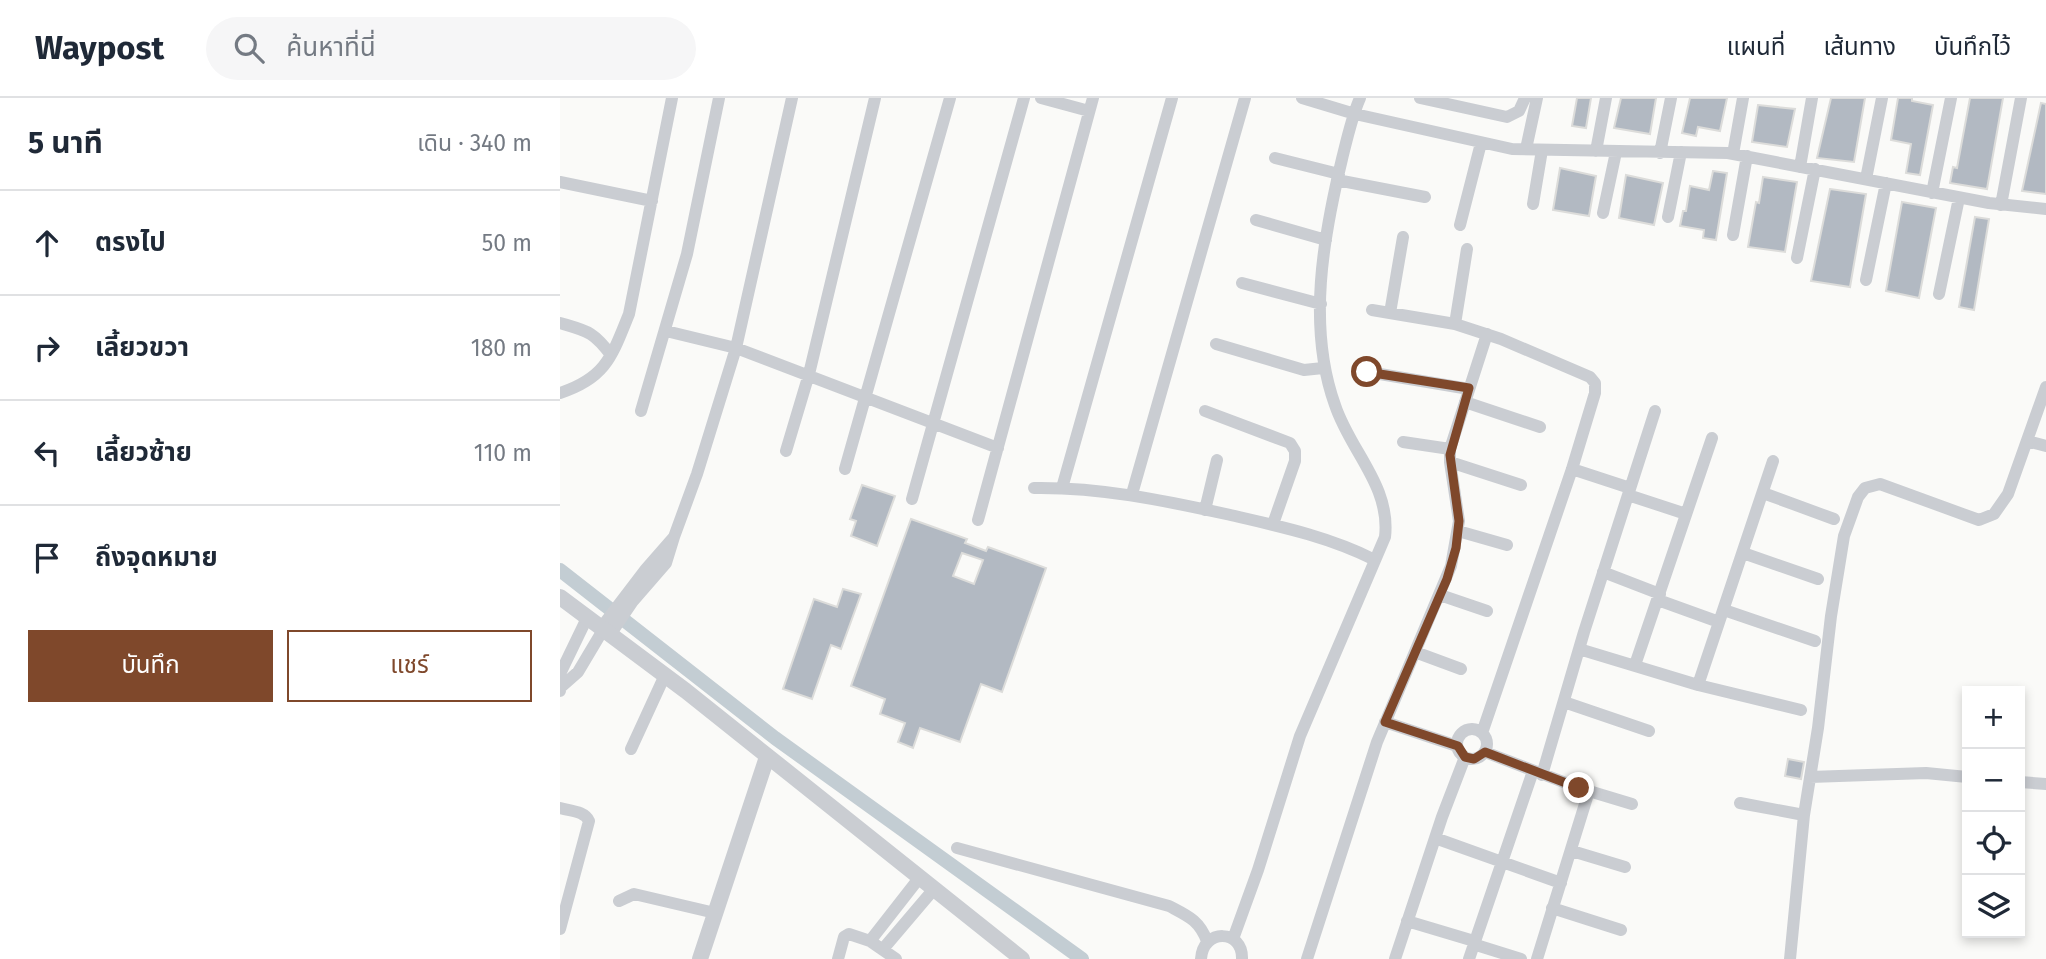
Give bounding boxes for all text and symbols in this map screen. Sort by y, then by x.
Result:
search box [206,17,696,80]
text: Waypost [35,28,164,68]
icon: search [230,29,268,67]
text: ค้นหาที่นี่ [286,32,376,63]
text: แผนที่ [1727,33,1785,61]
text: เส้นทาง [1823,33,1896,61]
text: บันทึกไว้ [1934,33,2011,61]
text: 5 นาที [28,125,103,161]
text: เดิน · 340 m [417,129,532,157]
icon: ahead [28,224,66,262]
text: ตรงไป [95,227,166,258]
text: 50 m [482,229,532,257]
icon: right [28,329,66,367]
text: เลี้ยวขวา [95,332,189,363]
text: 180 m [471,334,532,362]
route start [1351,356,1382,387]
icon: left [28,434,66,472]
text: เลี้ยวซ้าย [95,437,192,468]
text: 110 m [474,439,532,467]
icon: arrive [28,539,66,577]
text: ถึงจุดหมาย [95,542,218,573]
button: บันทึก [28,630,273,702]
button: แชร์ [287,630,532,702]
map controls [1962,686,2025,938]
button: + [1962,686,2025,749]
button: − [1962,749,2025,812]
route end [1563,772,1594,803]
button: locate [1962,812,2025,875]
button: layers [1962,875,2025,938]

